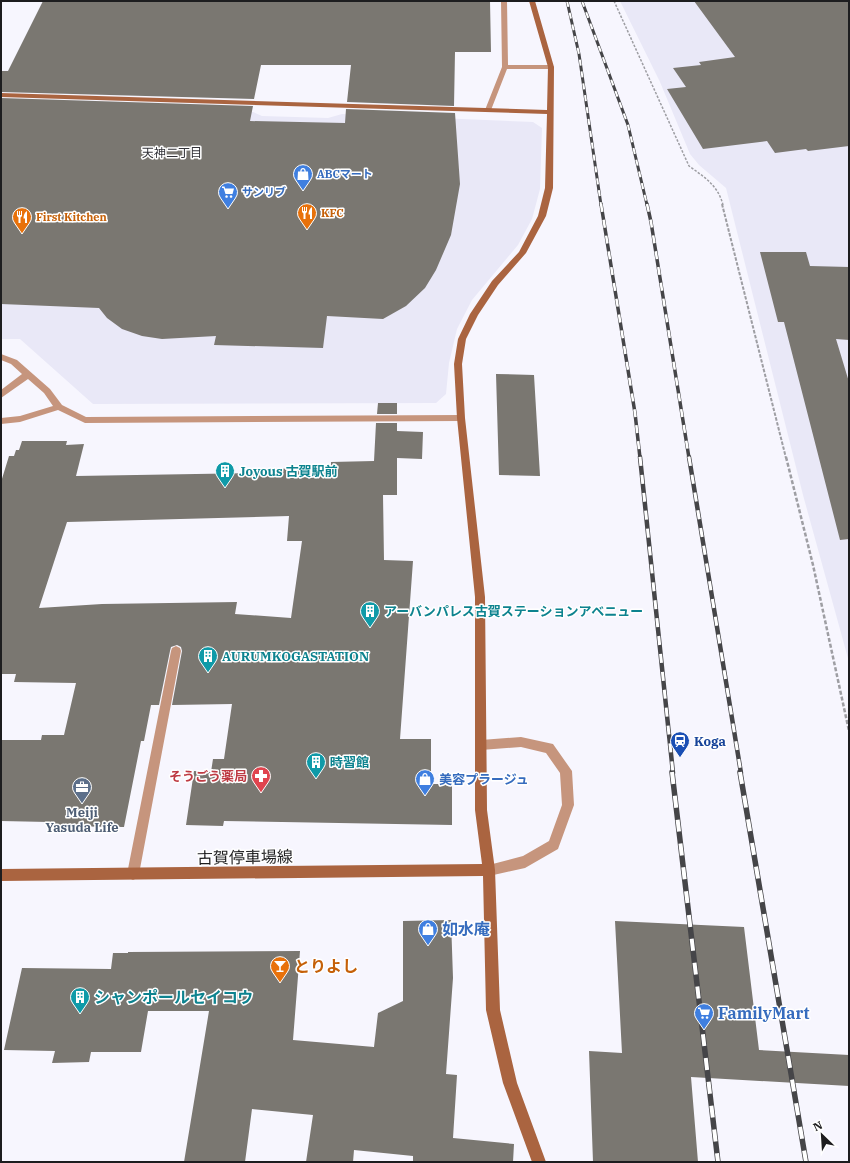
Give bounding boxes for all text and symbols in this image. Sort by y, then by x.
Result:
district label: 天神二丁目 [142,145,202,160]
shop icon: ABCマート [292,163,314,191]
place label: ABCマート [317,167,373,181]
supermarket icon: サンリブ [217,181,239,209]
place label: サンリブ [242,185,286,199]
restaurant icon: KFC [296,202,318,230]
restaurant icon: First Kitchen [11,206,33,234]
place label: KFC [321,206,344,220]
place label: First Kitchen [36,210,107,224]
building icon: Joyous 古賀駅前 [214,460,236,488]
place label: Joyous 古賀駅前 [239,463,338,480]
building icon: アーバンパレス古賀ステーションアベニュー [359,600,381,628]
place label: アーバンパレス古賀ステーションアベニュー [384,603,643,620]
building icon: AURUMKOGASTATION [197,645,219,673]
place label: AURUMKOGASTATION [222,648,369,665]
station icon: Koga [669,730,691,758]
place label: Koga [694,733,727,750]
building icon: 時習館 [305,751,327,779]
place label: 時習館 [330,754,369,771]
pharmacy icon: そうごう薬局 [250,765,272,793]
place label: そうごう薬局 [169,768,247,785]
shop icon: 美容プラージュ [414,768,436,796]
place label: 美容プラージュ [439,771,529,788]
office icon: Meiji Yasuda Life [71,776,93,804]
place label: Meiji Yasuda Life [45,804,119,836]
street label: 古賀停車場線 [197,846,293,868]
shop icon: 如水庵 [417,918,439,946]
place label: 如水庵 [442,919,490,939]
bar icon: とりよし [269,955,291,983]
place label: とりよし [294,956,358,976]
building icon: シャンポールセイコウ [69,986,91,1014]
place label: シャンポールセイコウ [94,987,253,1007]
supermarket icon: FamilyMart [693,1002,715,1030]
place label: FamilyMart [718,1003,810,1023]
north arrow [802,1115,842,1155]
text: N [811,1118,825,1134]

